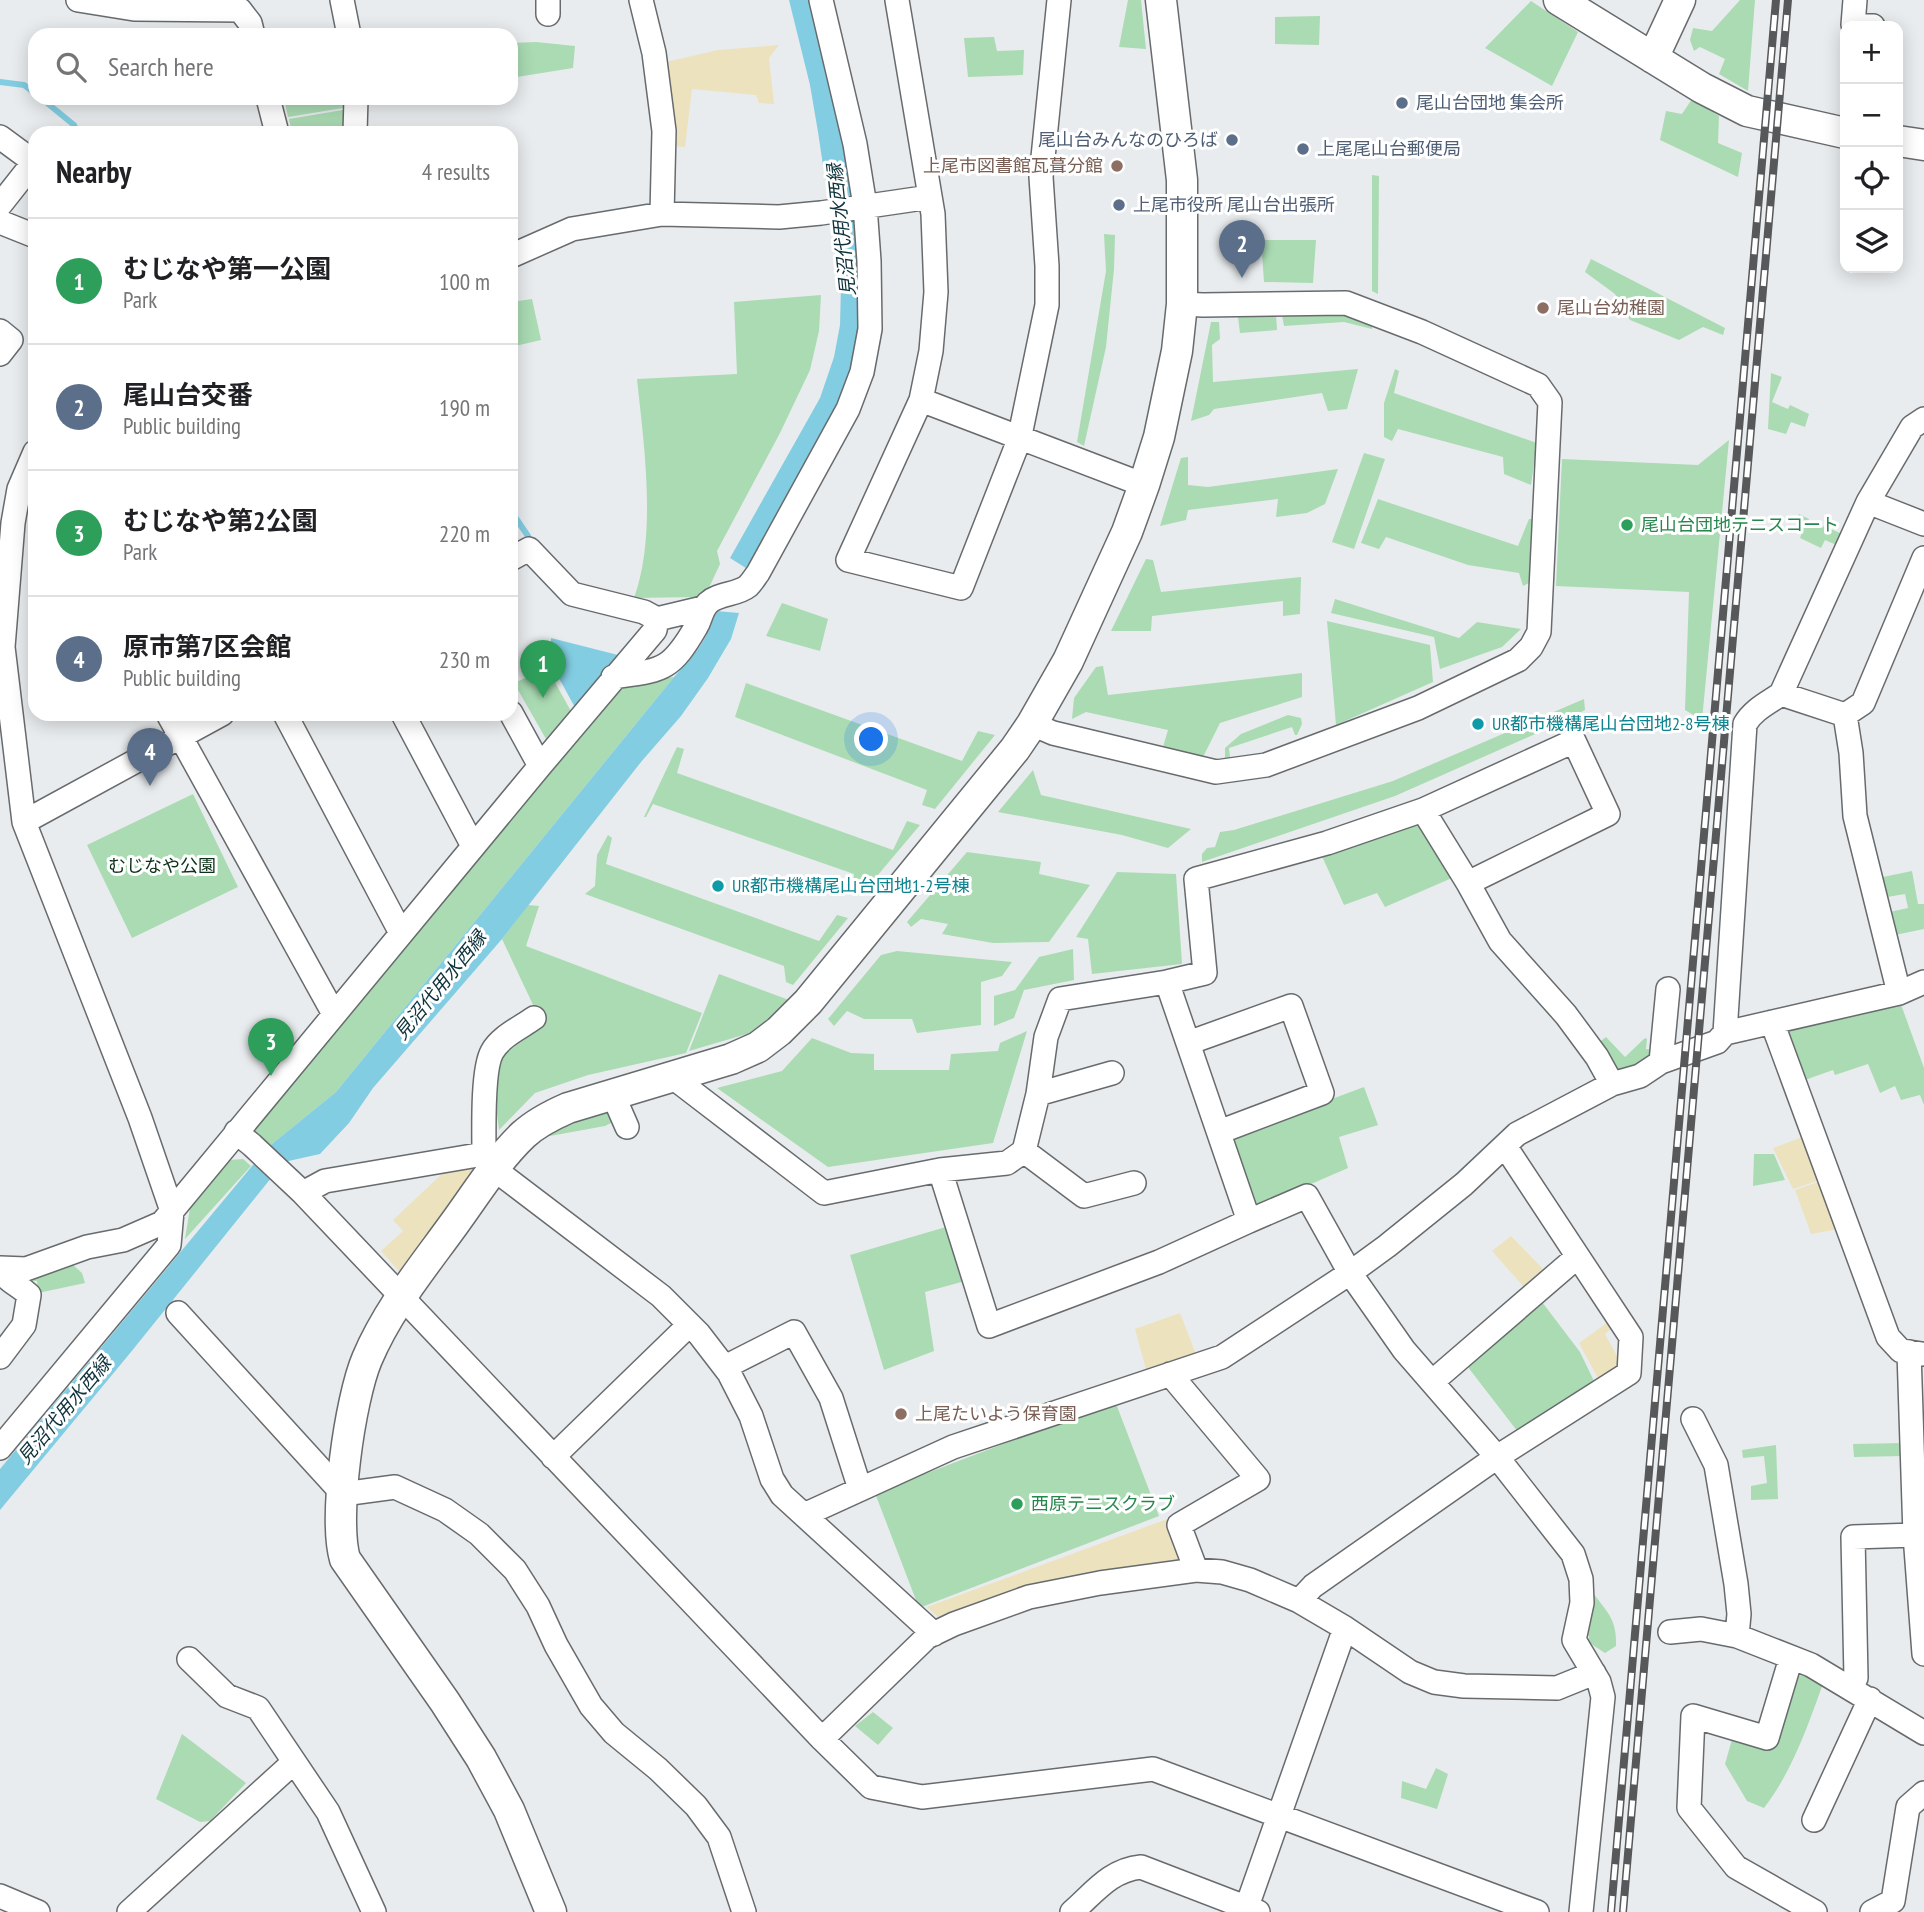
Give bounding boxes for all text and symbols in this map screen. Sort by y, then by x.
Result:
map controls [1840,21,1903,273]
button: + [1840,21,1903,84]
search box [28,28,518,105]
icon: search [52,48,90,86]
text: Search here [108,50,214,83]
button: − [1840,84,1903,147]
place label: 尾山台団地 集会所 [1416,91,1564,114]
marker: 尾山台団地 集会所 [1394,95,1410,111]
place label: 尾山台みんなのひろば [1038,128,1218,151]
marker: 尾山台みんなのひろば [1224,132,1240,148]
place label: 上尾尾山台郵便局 [1317,137,1461,160]
marker: 上尾尾山台郵便局 [1295,141,1311,157]
button: locate [1840,147,1903,210]
text: Nearby [56,152,131,191]
place label: 上尾市図書館瓦葺分館 [923,154,1103,177]
text: 4 results [422,157,490,186]
marker: 上尾市図書館瓦葺分館 [1109,158,1125,174]
water label: 見沼代用水西縁 [822,161,860,297]
place label: 上尾市役所 尾山台出張所 [1133,193,1335,216]
marker: 上尾市役所 尾山台出張所 [1111,197,1127,213]
button: layers [1840,210,1903,273]
pin: 2 [1219,220,1265,278]
text: むじなや第一公園 [123,252,331,285]
text: 1 [74,267,85,296]
text: 100 m [439,267,490,296]
text: Park [123,285,157,314]
place label: 尾山台幼稚園 [1557,296,1665,319]
marker: 尾山台幼稚園 [1535,300,1551,316]
text: 尾山台交番 [123,378,253,411]
text: 2 [74,393,85,422]
text: 190 m [439,393,490,422]
text: Public building [123,411,241,440]
text: むじなや第2公園 [123,504,317,537]
place label: 尾山台団地テニスコート [1641,513,1839,536]
marker: 尾山台団地テニスコート [1619,517,1635,533]
text: 3 [74,519,85,548]
text: 220 m [439,519,490,548]
text: Park [123,537,157,566]
text: 原市第7区会館 [123,630,291,663]
pin: 1 [520,640,566,698]
text: 4 [74,645,85,674]
text: 230 m [439,645,490,674]
text: Public building [123,663,241,692]
place label: UR都市機構尾山台団地2-8号棟 [1492,712,1729,735]
marker: UR都市機構尾山台団地2-8号棟 [1470,716,1486,732]
your location [854,722,888,756]
pin: 4 [127,728,173,786]
park label: むじなや公園 [108,854,216,877]
place label: UR都市機構尾山台団地1-2号棟 [732,874,969,897]
marker: UR都市機構尾山台団地1-2号棟 [710,878,726,894]
water label: 見沼代用水西縁 [389,924,492,1044]
pin: 3 [248,1018,294,1076]
water label: 見沼代用水西緑 [12,1350,117,1469]
place label: 上尾たいよう保育園 [915,1402,1077,1425]
marker: 上尾たいよう保育園 [893,1406,909,1422]
place label: 西原テニスクラブ [1031,1492,1175,1515]
marker: 西原テニスクラブ [1009,1496,1025,1512]

